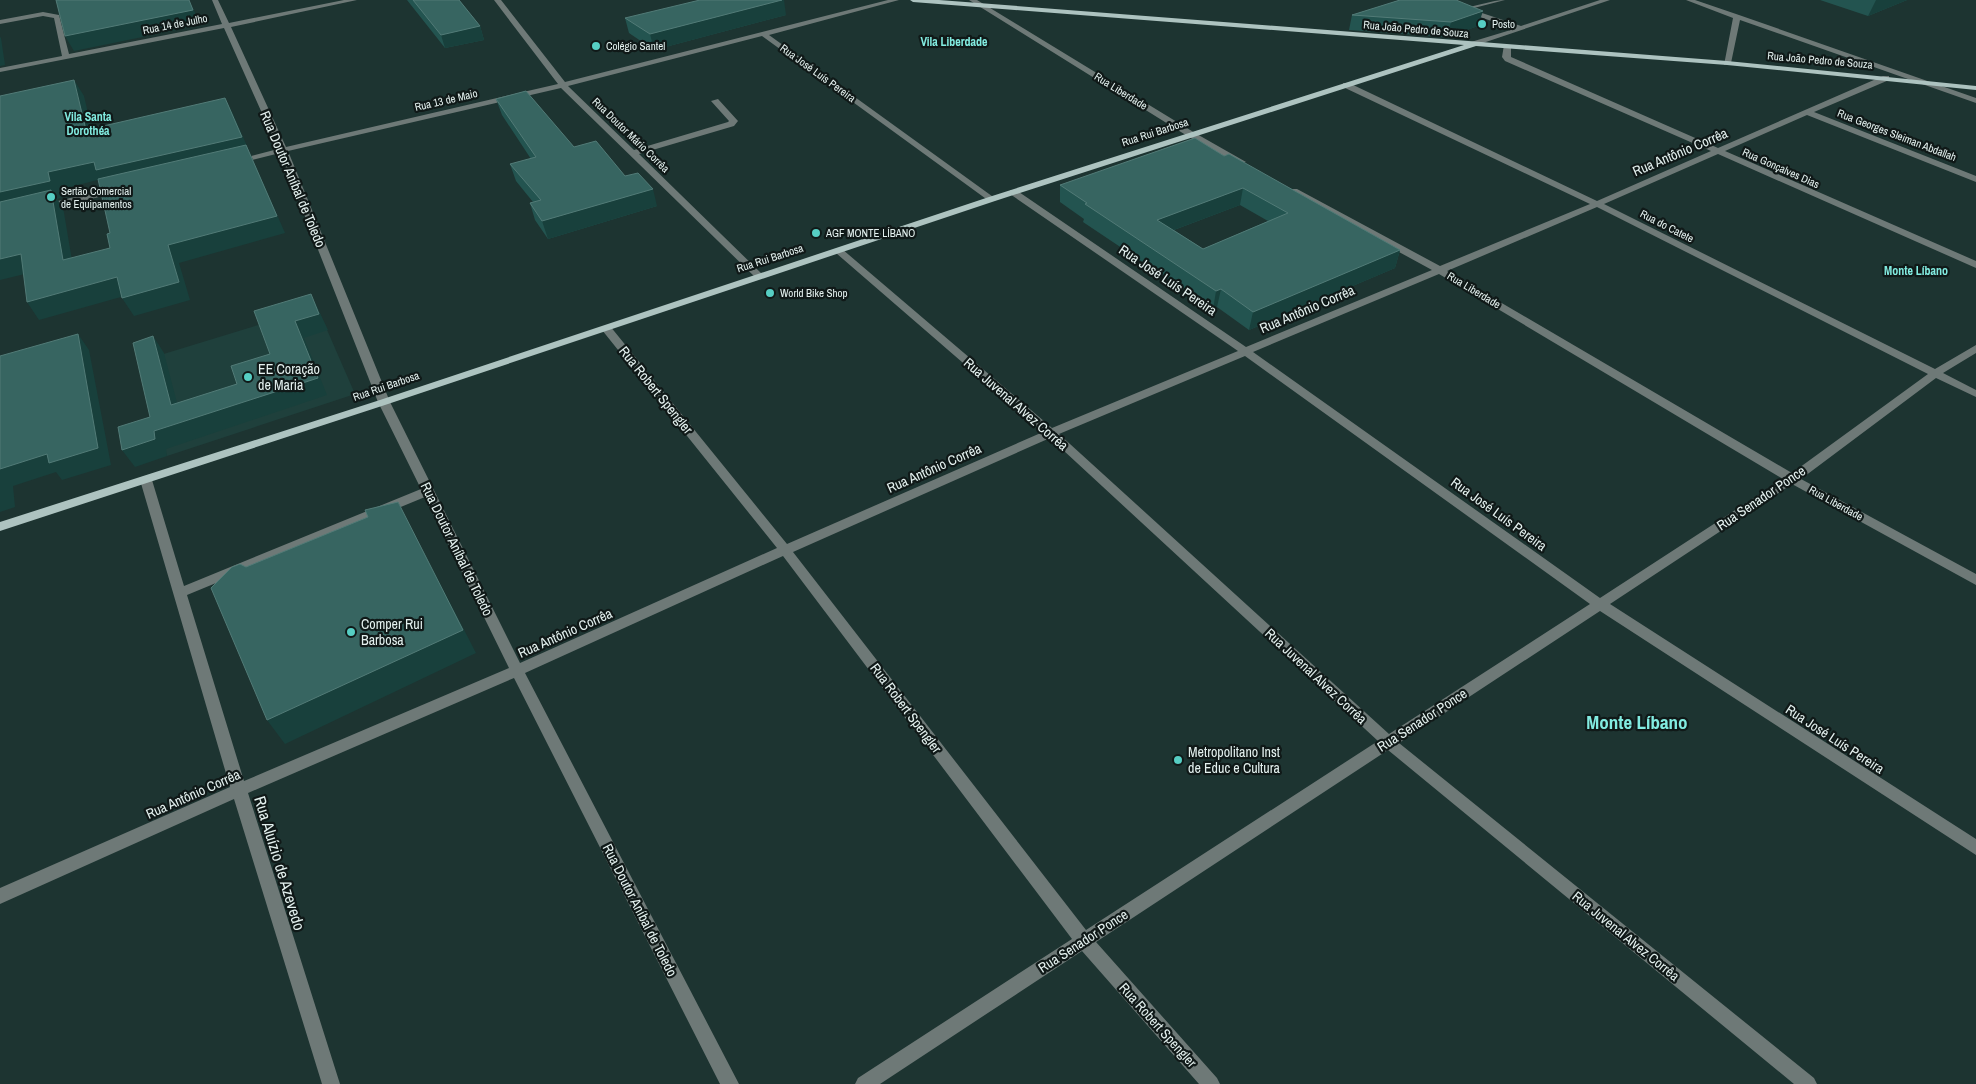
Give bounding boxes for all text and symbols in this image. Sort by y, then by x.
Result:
street label: Rua 14 de Julho [141,11,209,37]
street label: Rua João Pedro de Souza [1363,17,1469,41]
place label: Posto [1492,17,1515,31]
marker: Posto [1476,18,1488,30]
district label: Vila Liberdade [920,34,988,50]
place label: Colégio Santel [606,39,665,53]
marker: Colégio Santel [590,40,602,52]
street label: Rua José Luís Pereira [778,41,858,105]
street label: Rua João Pedro de Souza [1767,48,1873,72]
street label: Rua Liberdade [1092,69,1150,113]
street label: Rua 13 de Maio [413,86,479,114]
street label: Rua Doutor Mário Corrêa [590,95,672,175]
street label: Rua Georges Sleiman Abdallah [1836,106,1958,164]
street label: Rua Doutor Aníbal de Toledo [256,108,330,250]
district label: Vila Santa Dorothéa [65,109,112,139]
street label: Rua Rui Barbosa [1120,115,1190,149]
street label: Rua Antônio Corrêa [1630,124,1731,180]
street label: Rua Gonçalves Dias [1740,145,1822,191]
place label: Sertão Comercial de Equipamentos [61,184,132,211]
marker: Sertão Comercial de Equipamentos [45,191,57,203]
street label: Rua do Catete [1638,207,1696,245]
place label: AGF MONTE LÍBANO [825,226,915,240]
marker: AGF MONTE LÍBANO [810,227,822,239]
street label: Rua Rui Barbosa [735,241,805,275]
street label: Rua José Luís Pereira [1116,241,1221,320]
district label: Monte Líbano [1884,263,1948,279]
street label: Rua Liberdade [1445,269,1503,311]
street label: Rua Antônio Corrêa [1257,281,1358,337]
place label: World Bike Shop [780,286,848,300]
marker: World Bike Shop [764,287,776,299]
street label: Rua Robert Spengler [615,342,697,438]
street label: Rua Juvenal Alvez Corrêa [960,354,1072,455]
place label: EE Coração de Maria [258,360,320,394]
street label: Rua Rui Barbosa [351,368,421,404]
marker: EE Coração de Maria [242,371,254,383]
street label: Rua Antônio Corrêa [884,439,985,497]
street label: Rua Senador Ponce [1713,462,1809,534]
street label: Rua José Luís Pereira [1448,473,1551,555]
street label: Rua Doutor Aníbal de Toledo [417,479,497,619]
street label: Rua Liberdade [1807,482,1865,524]
street label: Rua Antônio Corrêa [515,604,616,662]
place label: Comper Rui Barbosa [361,615,423,649]
street label: Rua Juvenal Alvez Corrêa [1261,624,1371,728]
marker: Comper Rui Barbosa [345,626,357,638]
street label: Rua Robert Spengler [866,660,946,757]
street label: Rua Senador Ponce [1374,684,1470,756]
street label: Rua José Luís Pereira [1782,700,1888,778]
district label: Monte Líbano [1586,709,1688,735]
place label: Metropolitano Inst de Educ e Cultura [1188,743,1281,777]
marker: Metropolitano Inst de Educ e Cultura [1172,754,1184,766]
street label: Rua Antônio Corrêa [143,765,244,823]
street label: Rua Aluízio de Azevedo [249,793,311,933]
street label: Rua Doutor Aníbal de Toledo [599,841,681,979]
street label: Rua Juvenal Alvez Corrêa [1569,887,1684,985]
street label: Rua Senador Ponce [1035,905,1131,977]
street label: Rua Robert Spengler [1115,979,1201,1071]

